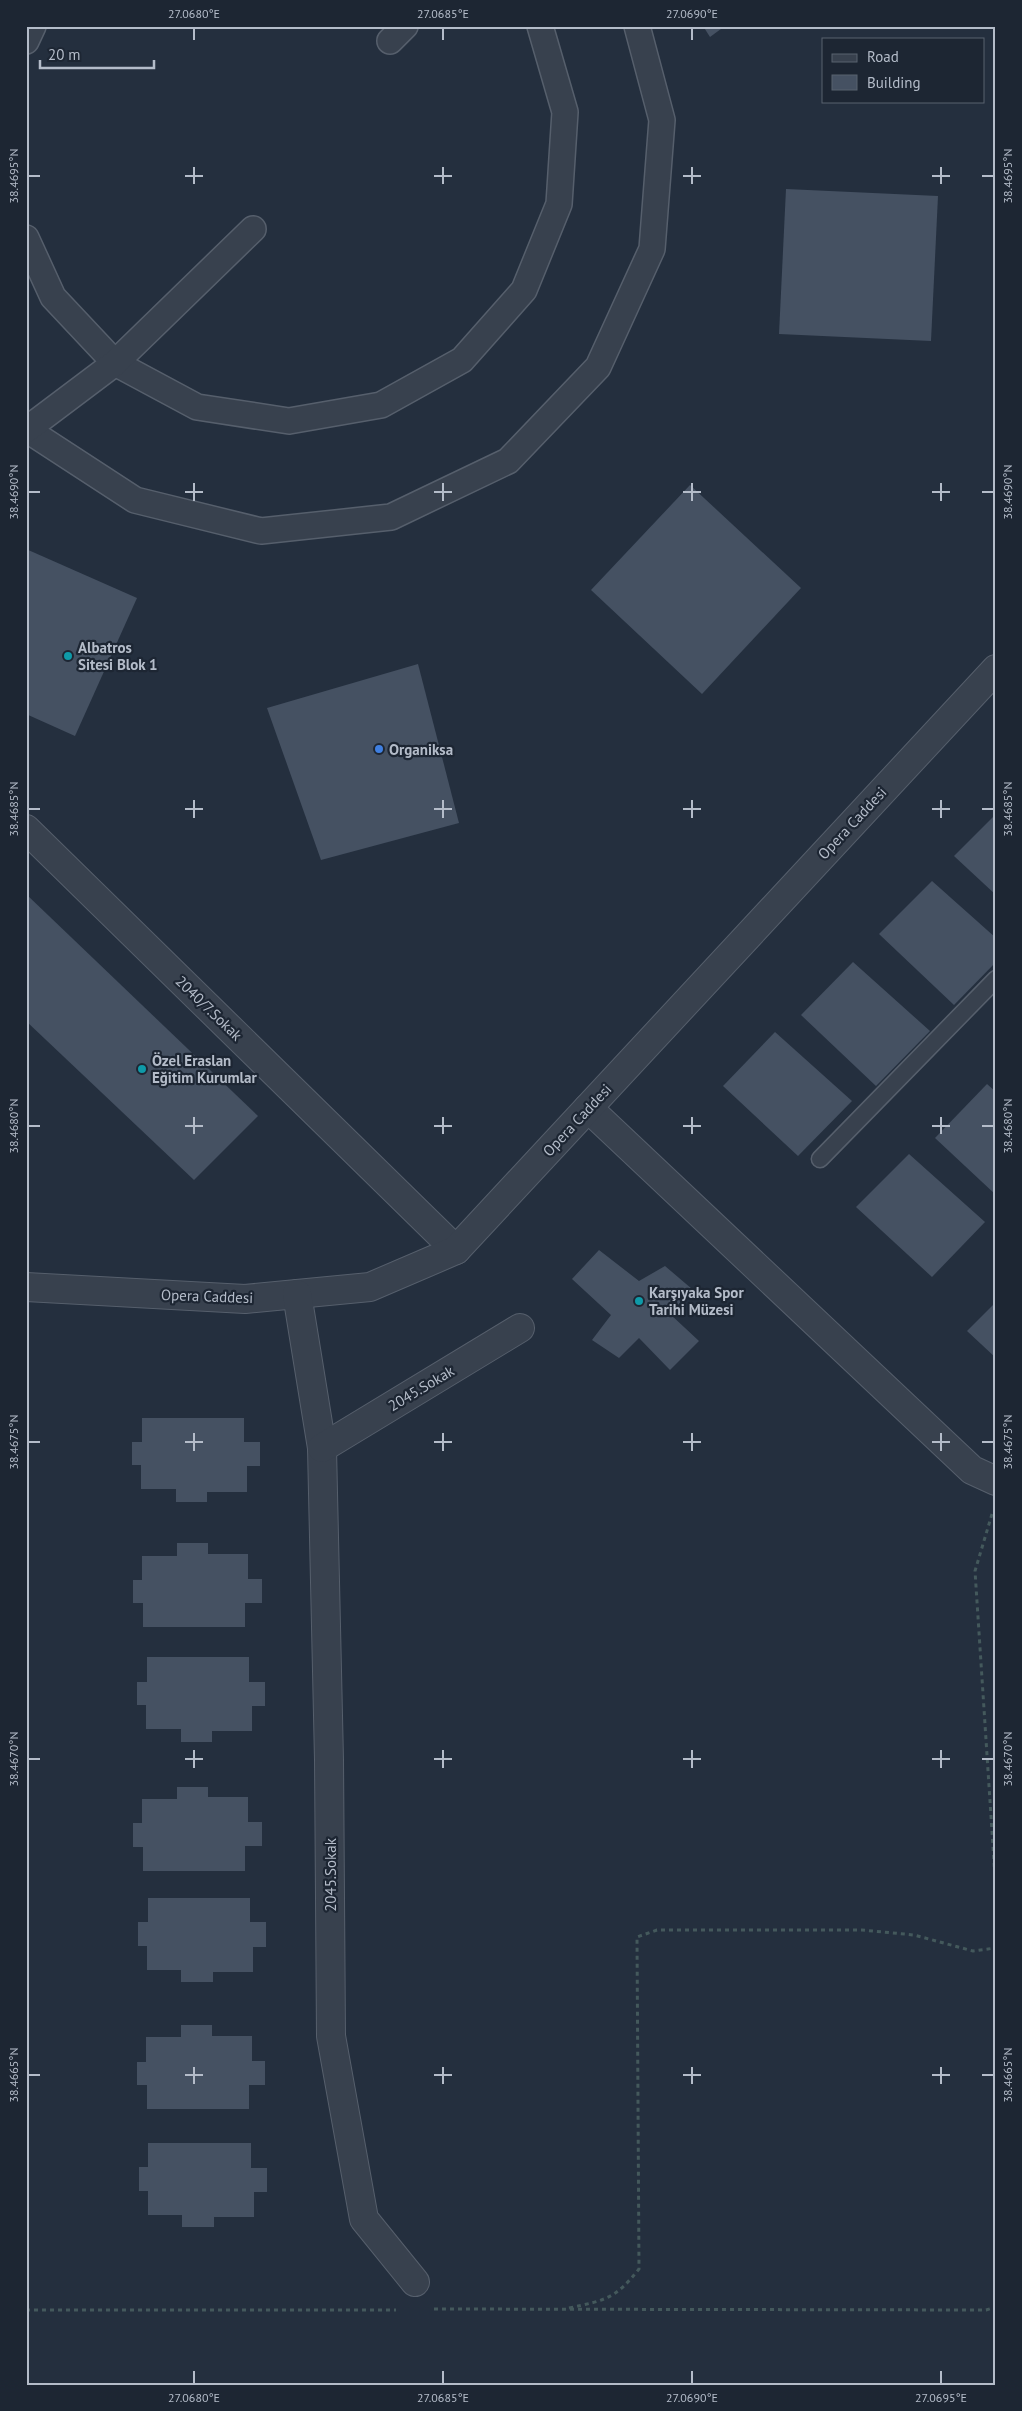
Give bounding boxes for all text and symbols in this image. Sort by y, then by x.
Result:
text: 27.0680°E [168,6,220,21]
text: 27.0685°E [417,6,469,21]
text: 27.0690°E [666,6,718,21]
scale bar [40,38,154,70]
legend [822,38,984,102]
text: 20 m [48,45,81,64]
text: Road [867,47,899,66]
text: Building [867,73,921,92]
text: 38.4695°N [6,149,21,203]
text: 38.4695°N [1000,149,1015,203]
text: 38.4690°N [6,465,21,519]
text: 38.4690°N [1000,465,1015,519]
place label: Albatros Sitesi Blok 1 [78,638,157,674]
marker: Albatros Sitesi Blok 1 [62,650,74,662]
place label: Organiksa [389,740,453,759]
marker: Organiksa [373,743,385,755]
text: 38.4685°N [6,782,21,836]
text: 38.4685°N [1000,782,1015,836]
street label: Opera Caddesi [814,783,890,863]
street label: 2040/7.Sokak [172,971,247,1045]
place label: Özel Eraslan Eğitim Kurumlar [152,1051,257,1087]
marker: Özel Eraslan Eğitim Kurumlar [136,1063,148,1075]
street label: Opera Caddesi [539,1080,615,1160]
text: 38.4680°N [6,1099,21,1153]
text: 38.4680°N [1000,1099,1015,1153]
place label: Karşıyaka Spor Tarihi Müzesi [649,1283,744,1319]
street label: Opera Caddesi [161,1285,253,1307]
marker: Karşıyaka Spor Tarihi Müzesi [633,1295,645,1307]
street label: 2045.Sokak [385,1360,458,1415]
text: 38.4675°N [6,1415,21,1469]
text: 38.4675°N [1000,1415,1015,1469]
text: 38.4670°N [6,1732,21,1786]
text: 38.4670°N [1000,1732,1015,1786]
street label: 2045.Sokak [321,1837,340,1912]
text: 38.4665°N [6,2048,21,2102]
text: 38.4665°N [1000,2048,1015,2102]
text: 27.0680°E [168,2390,220,2405]
text: 27.0685°E [417,2390,469,2405]
text: 27.0690°E [666,2390,718,2405]
text: 27.0695°E [915,2390,967,2405]

